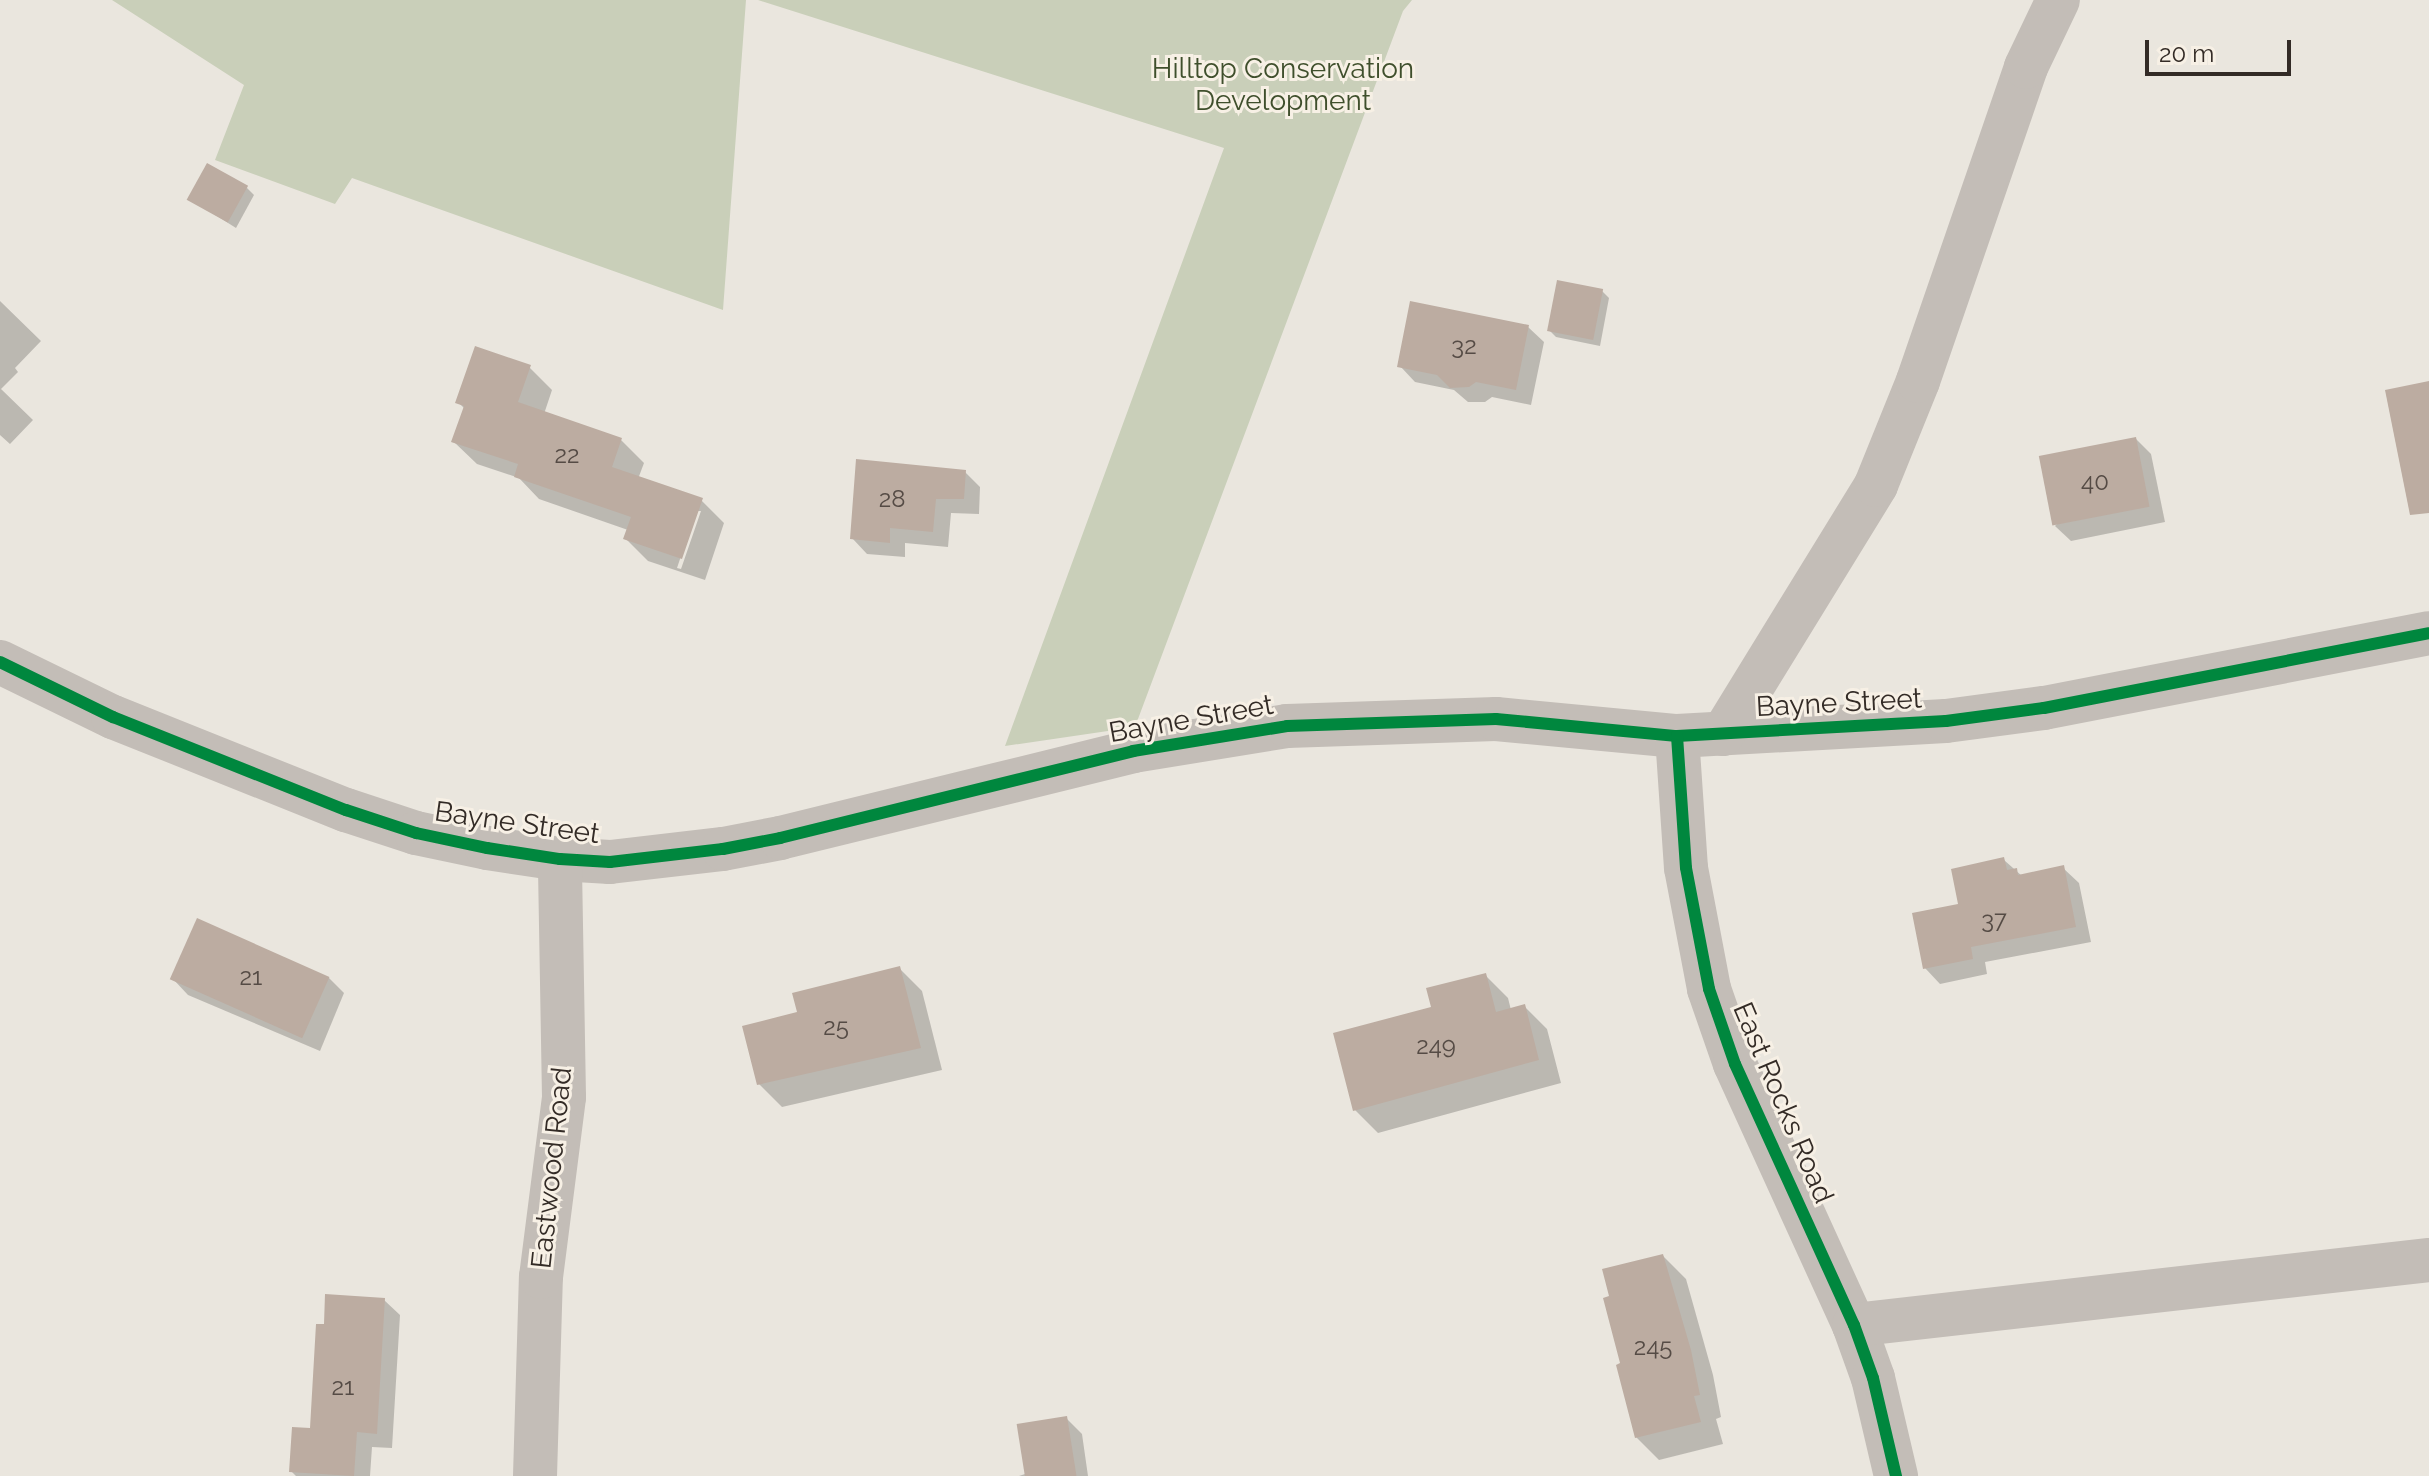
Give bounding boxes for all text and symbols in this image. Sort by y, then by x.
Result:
scale bar [2149,24,2295,74]
text: 20 m [2159,39,2214,68]
park label: Hilltop Conservation Development [1152,52,1414,118]
house number: 32 [1451,332,1477,360]
house number: 22 [554,441,580,469]
house number: 40 [2081,468,2109,496]
house number: 28 [879,485,905,513]
street label: Bayne Street [1755,682,1923,724]
street label: Bayne Street [1106,688,1276,750]
street label: Bayne Street [432,795,602,851]
house number: 37 [1981,906,2007,934]
house number: 21 [240,963,262,991]
street label: East Rocks Road [1726,998,1840,1208]
house number: 25 [823,1013,849,1041]
house number: 249 [1416,1032,1456,1060]
street label: Eastwood Road [525,1066,579,1270]
house number: 245 [1634,1333,1672,1361]
house number: 21 [332,1373,354,1401]

